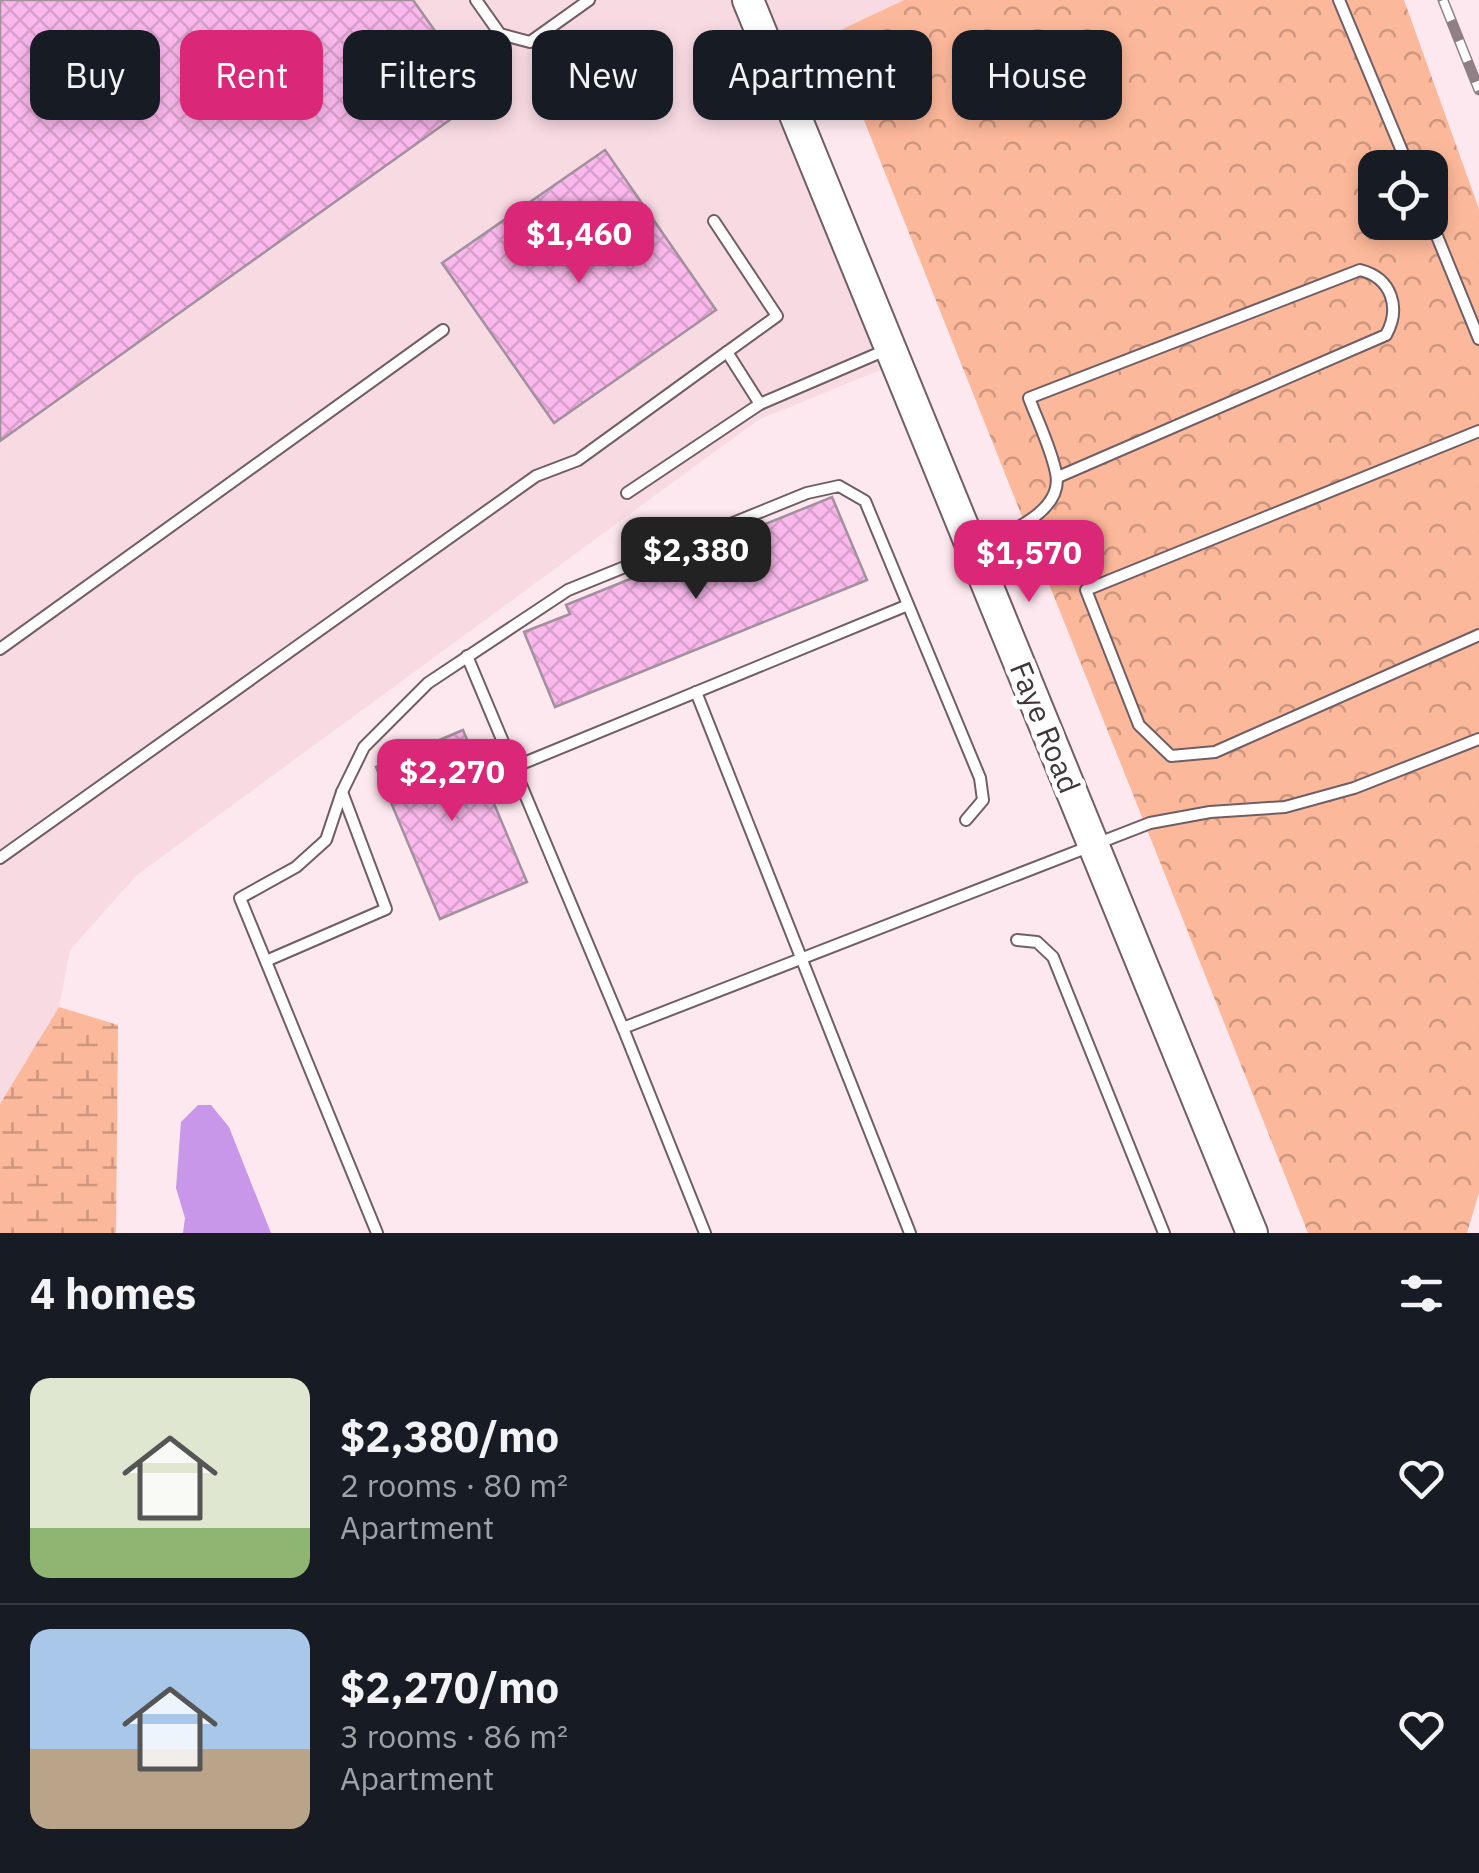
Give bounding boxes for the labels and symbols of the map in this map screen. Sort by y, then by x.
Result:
pin: $1,460 [498,201,660,286]
pin: $2,380 [615,517,777,602]
pin: $1,570 [948,520,1110,605]
street label: Faye Road [1002,655,1090,799]
pin: $2,270 [371,739,533,824]

